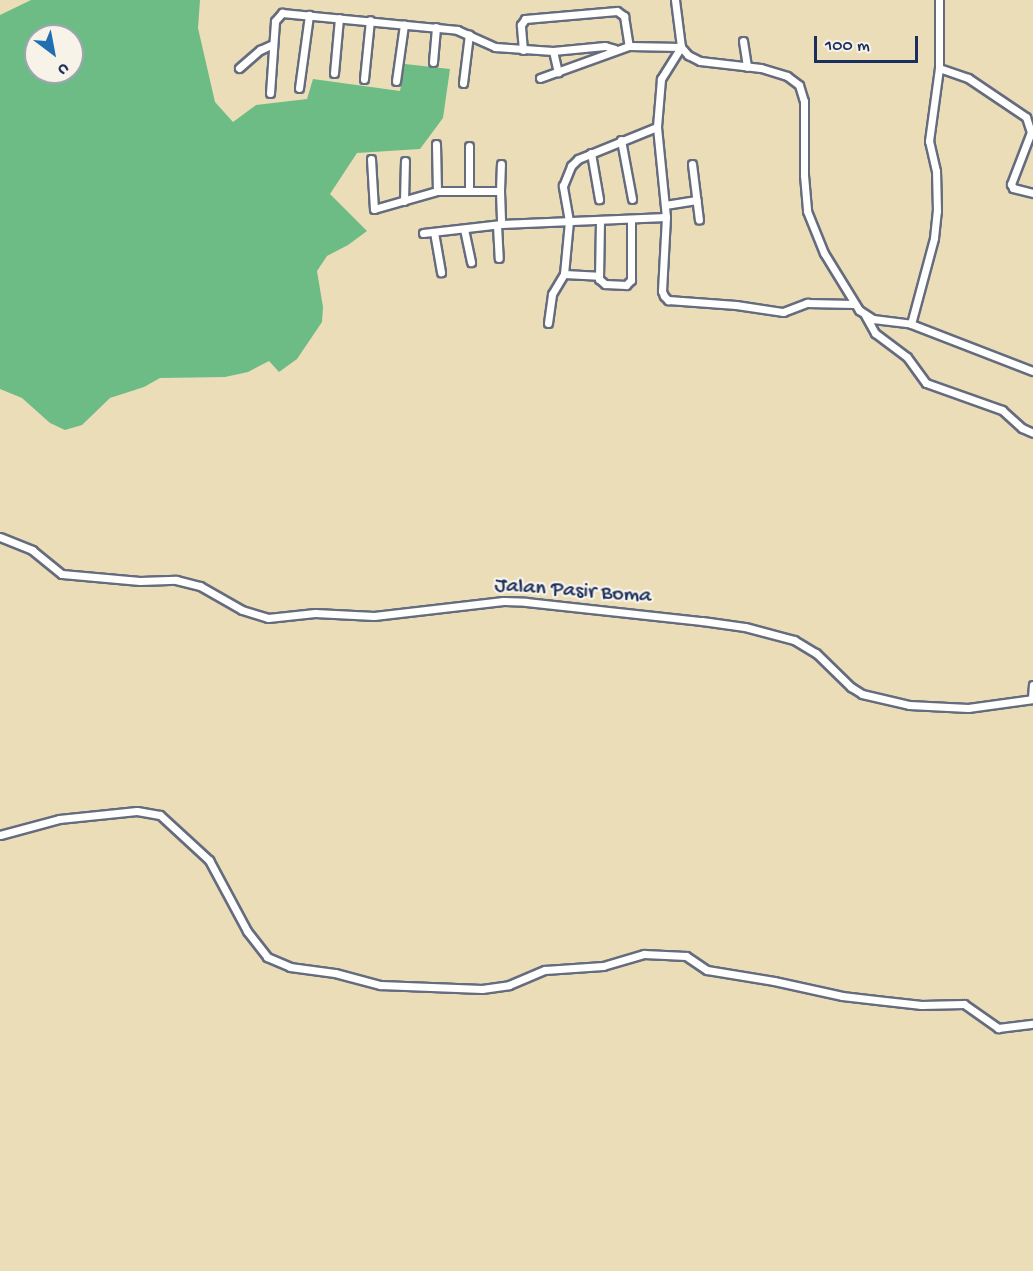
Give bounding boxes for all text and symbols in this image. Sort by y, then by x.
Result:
north arrow [24,24,84,84]
scale bar [817,24,920,62]
text: 100 m [825,36,870,57]
text: U [54,57,72,78]
street label: Jalan Pasir Boma [494,573,652,611]

